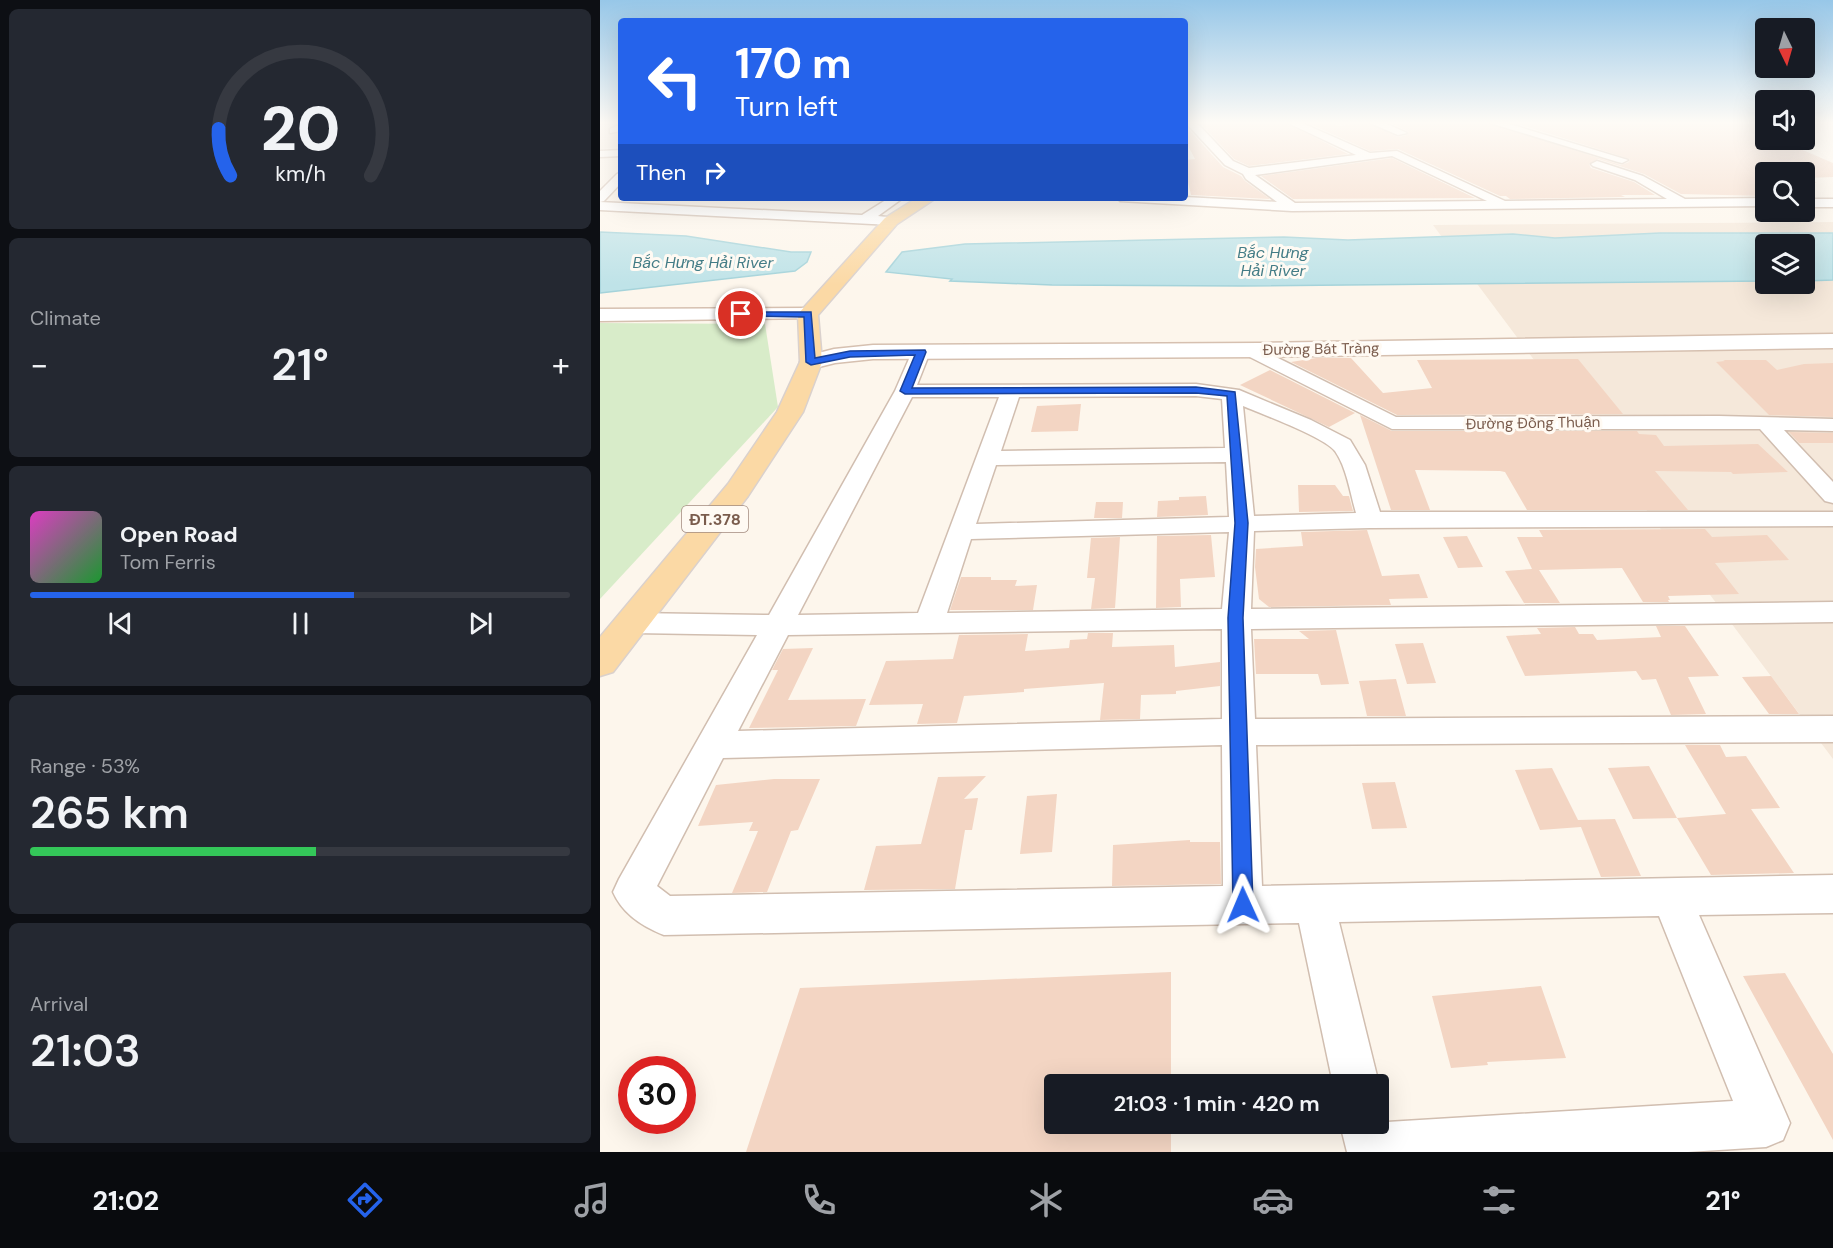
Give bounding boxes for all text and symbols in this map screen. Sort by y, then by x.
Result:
north arrow [1755,18,1815,78]
map controls [1755,18,1815,294]
text: 170 m [735,36,852,91]
icon: left [636,42,714,120]
text: 20 [260,88,340,169]
text: Turn left [735,89,838,124]
button: sound [1755,90,1815,150]
icon: right [698,156,731,189]
text: Then [636,158,686,187]
text: km/h [275,160,325,188]
button: search [1755,162,1815,222]
button: layers [1755,234,1815,294]
water label: Bắc Hưng Hải River [1237,242,1310,281]
water label: Bắc Hưng Hải River [633,252,774,273]
pin [715,288,766,339]
icon: arrive [724,297,757,330]
text: Climate [30,305,101,331]
text: 21° [271,335,329,394]
street label: Đường Bát Tràng [1263,338,1379,360]
text: − [30,343,48,386]
text: + [552,343,570,386]
street label: Đường Đồng Thuận [1466,412,1600,434]
road number: ĐT.378 [682,506,748,532]
text: Open Road [120,520,238,549]
text: Tom Ferris [120,549,216,575]
icon: previous [104,607,137,640]
icon: pause [284,607,317,640]
icon: next [464,607,497,640]
text: Range · 53% [30,753,140,779]
text: 265 km [30,783,189,842]
position arrow [1211,873,1275,937]
text: Arrival [30,991,88,1017]
text: 21:03 [30,1021,141,1080]
speed limit sign: 30 [618,1056,696,1134]
text: 21:03 · 1 min · 420 m [1113,1089,1320,1118]
icon: directions [344,1179,386,1221]
icon: music [571,1179,613,1221]
icon: phone [798,1179,840,1221]
icon: climate [1025,1179,1067,1221]
icon: car [1252,1179,1294,1221]
icon: filters [1478,1179,1520,1221]
text: 21:02 [92,1183,159,1218]
text: 21° [1705,1183,1741,1218]

